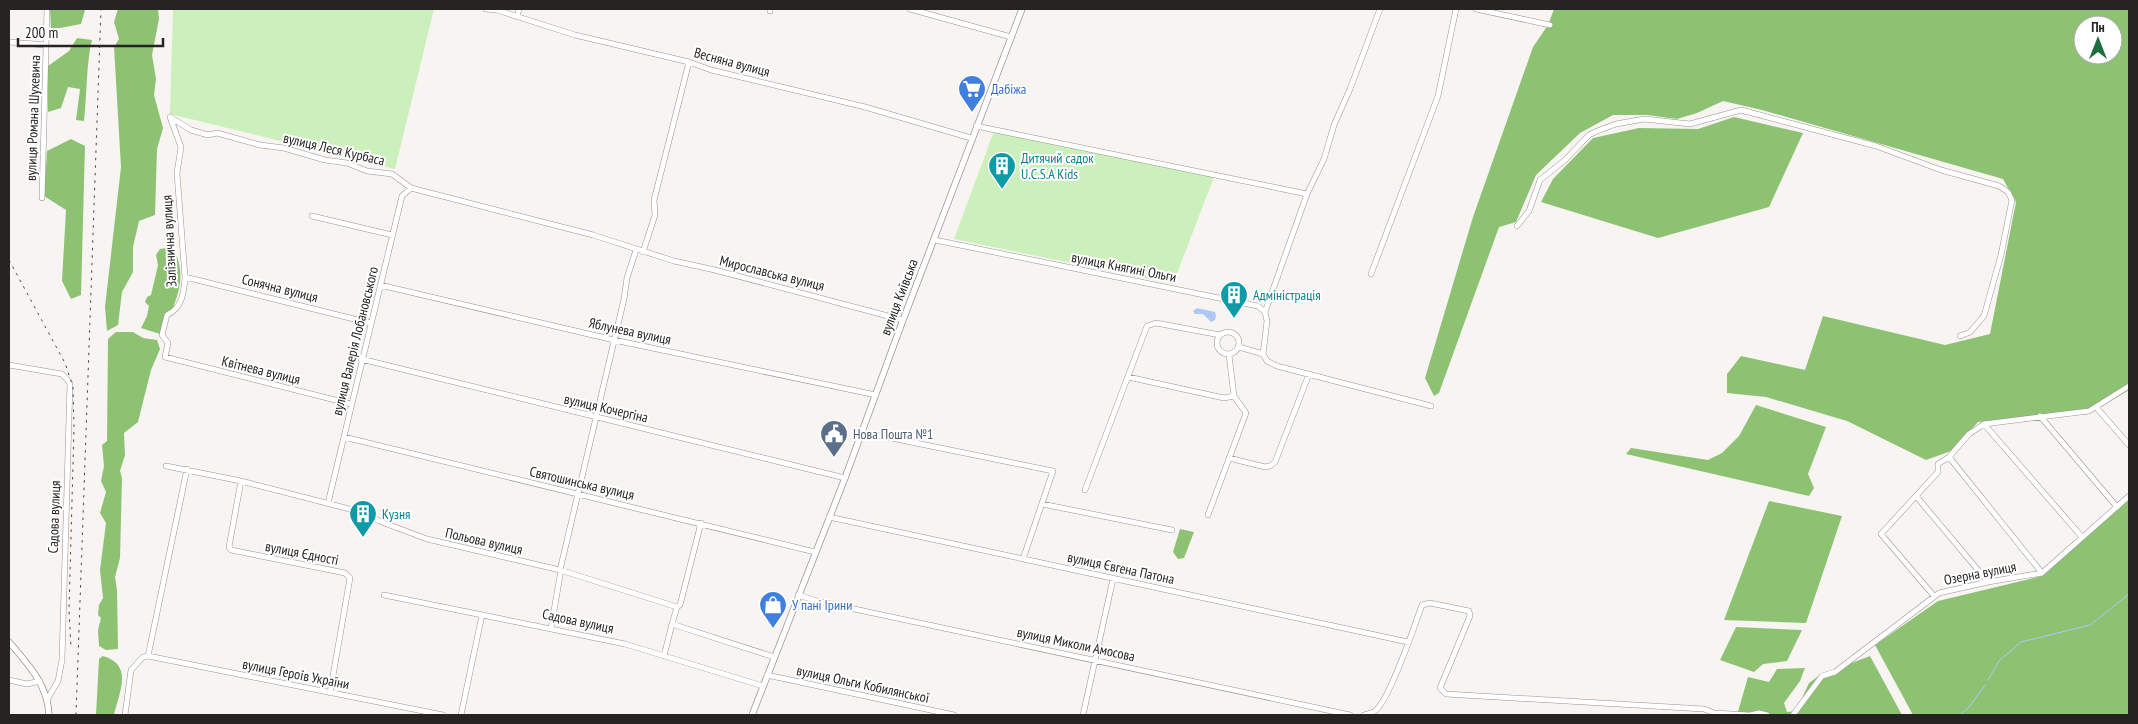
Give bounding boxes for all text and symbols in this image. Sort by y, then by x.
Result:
scale bar [18,15,162,47]
north arrow [2073,15,2123,65]
text: Пн [2091,18,2105,36]
text: 200 m [25,23,58,42]
street label: Весняна вулиця [692,43,772,81]
street label: вулиця Романа Шухевича [22,55,44,181]
supermarket icon: Дабіжа [957,74,987,113]
place label: Дабіжа [991,80,1026,98]
street label: вулиця Леся Курбаса [281,129,387,169]
place label: Дитячий садок U.C.S.A Kids [1021,149,1094,183]
building icon: Дитячий садок U.C.S.A Kids [987,151,1017,190]
street label: Залізнична вулиця [158,195,180,287]
street label: вулиця Княгині Ольги [1070,248,1178,286]
street label: Мирославська вулиця [718,251,826,295]
street label: вулиця Київська [876,256,922,338]
street label: вулиця Валерія Лобановського [328,265,382,417]
street label: Сонячна вулиця [240,270,320,306]
building icon: Адміністрація [1219,280,1249,319]
place label: Адміністрація [1253,286,1321,304]
street label: Яблунева вулиця [587,313,673,349]
street label: Квітнева вулиця [220,352,302,388]
street label: вулиця Кочергіна [562,390,650,426]
public building icon: Нова Пошта №1 [819,419,849,458]
place label: Нова Пошта №1 [853,425,933,443]
street label: Святошинська вулиця [528,462,636,504]
street label: Садова вулиця [44,480,64,554]
building icon: Кузня [348,499,378,538]
place label: Кузня [382,505,411,523]
street label: Польова вулиця [444,523,524,559]
street label: вулиця Єдності [264,537,340,569]
street label: вулиця Євгена Патона [1066,548,1176,588]
street label: Озерна вулиця [1942,557,2018,589]
shop icon: У пані Ірини [758,590,788,629]
place label: У пані Ірини [792,596,852,614]
street label: Садова вулиця [541,605,615,637]
street label: вулиця Миколи Амосова [1015,623,1137,665]
street label: вулиця Героїв України [241,655,351,693]
street label: вулиця Ольги Кобилянської [795,661,931,707]

